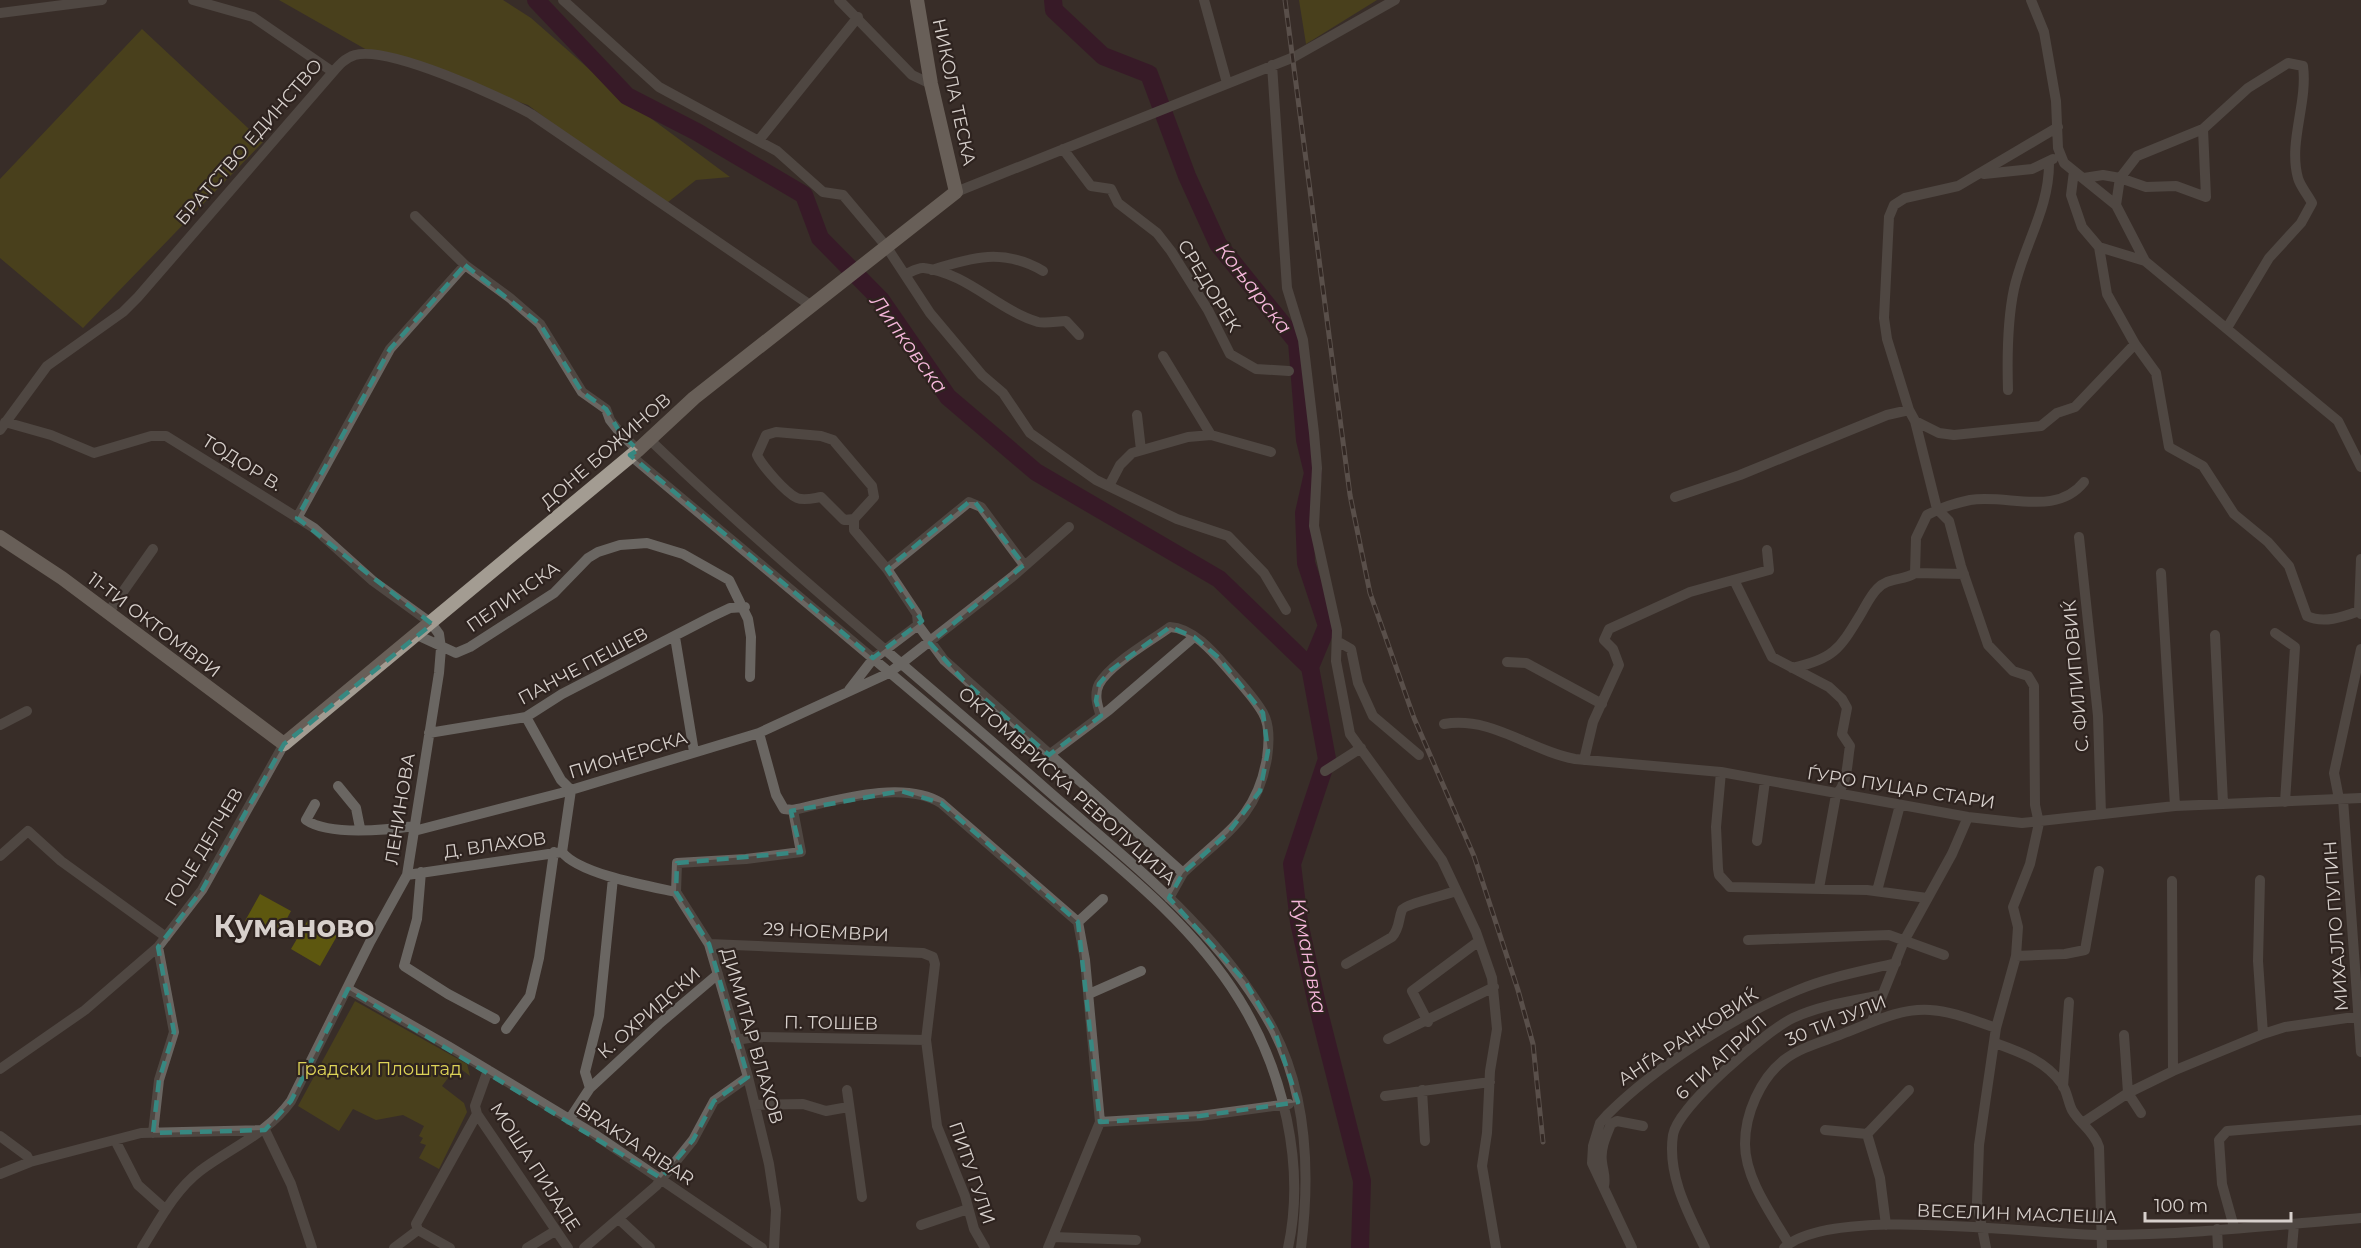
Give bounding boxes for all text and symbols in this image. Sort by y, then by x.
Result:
street label: НИКОЛА ТЕСКА [928,16,980,168]
street label: БРАТСТВО ЕДИНСТВО [171,55,327,229]
street label: СРЕДОРЕК [1173,236,1245,337]
water label: Коњарска [1211,238,1297,338]
water label: Липковска [865,289,953,398]
street label: ДОНЕ БОЖИНОВ [536,389,676,513]
street label: ТОДОР В. [198,430,286,496]
street label: ПЕЛИНСКА [462,556,564,637]
street label: 11-ТИ ОКТОМВРИ [83,568,225,682]
street label: С. ФИЛИПОВИЌ [2058,599,2094,753]
street label: ПАНЧЕ ПЕШЕВ [514,622,652,710]
street label: ОКТОМВРИСКА РЕВОЛУЦИЈА [954,682,1181,890]
street label: ПИОНЕРСКА [566,726,690,783]
street label: ЛЕНИНОВА [380,751,420,866]
street label: ЃУРО ПУЦАР СТАРИ [1805,762,1997,814]
street label: ГОЦЕ ДЕЛЧЕВ [160,784,248,910]
street label: Д. ВЛАХОВ [442,827,548,863]
street label: МИХАЈЛО ПУПИН [2319,840,2353,1012]
water label: Кумановка [1286,896,1332,1016]
district label: Куманово [214,908,374,945]
street label: 29 НОЕМВРИ [762,918,890,946]
street label: ДИМИТАР ВЛАХОВ [716,945,788,1127]
street label: К. ОХРИДСКИ [593,962,705,1064]
street label: АНЃА РАНКОВИЌ [1614,983,1763,1091]
street label: 30 ТИ ЈУЛИ [1782,991,1890,1051]
street label: П. ТОШЕВ [784,1011,878,1035]
street label: 6 ТИ АПРИЛ [1671,1011,1771,1105]
park label: Градски Плоштад [296,1058,462,1080]
street label: BRAKJA RIBAR [572,1098,698,1190]
street label: МОША ПИЈАДЕ [485,1099,585,1236]
street label: ПИТУ ГУЛИ [944,1119,1000,1227]
scale bar [2145,1185,2290,1223]
text: 100 m [2154,1195,2208,1217]
street label: ВЕСЕЛИН МАСЛЕША [1916,1200,2118,1229]

